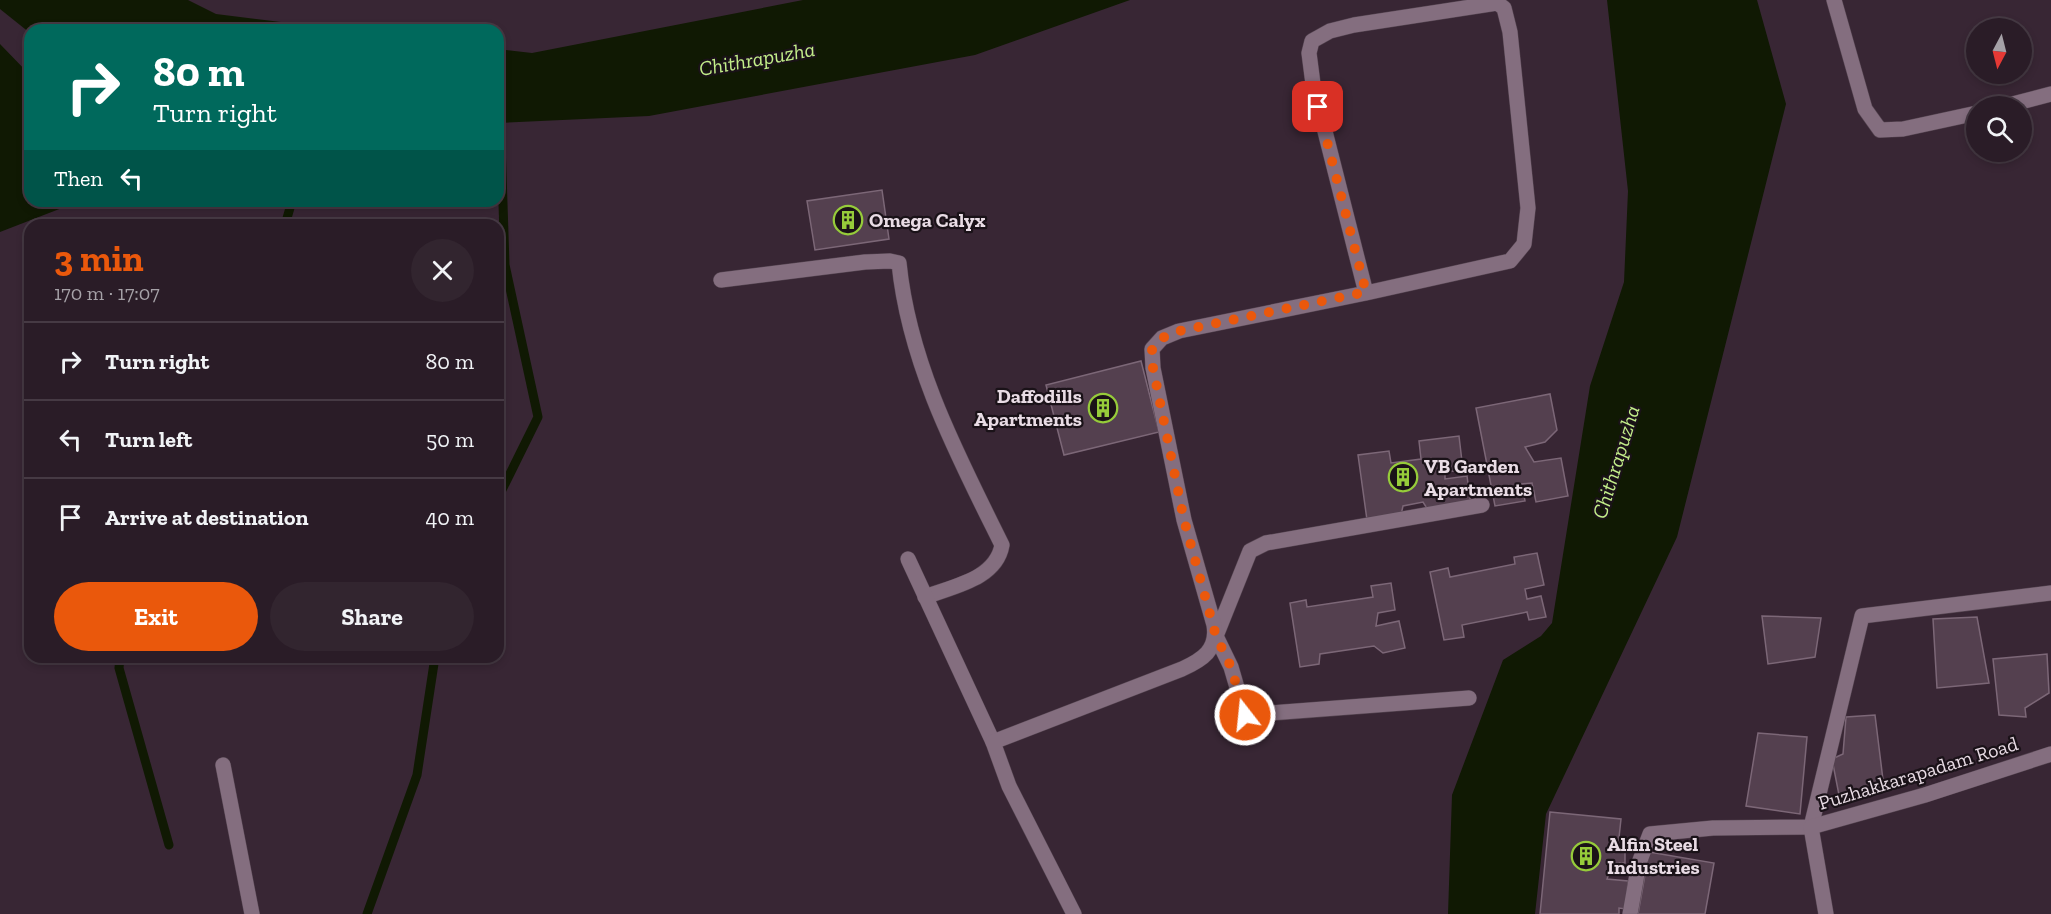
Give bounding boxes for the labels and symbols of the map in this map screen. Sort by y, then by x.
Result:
north arrow [1966,18,2032,84]
water label: Chithrapuzha [697,36,817,81]
pin [1292,81,1343,132]
building icon: Omega Calyx [832,204,864,236]
place label: Omega Calyx [869,208,986,232]
place label: Daffodills Apartments [974,384,1082,431]
building icon: Daffodills Apartments [1087,392,1119,424]
water label: Chithrapuzha [1586,402,1645,522]
place label: VB Garden Apartments [1424,454,1532,501]
building icon: VB Garden Apartments [1387,461,1419,493]
position arrow [1213,683,1277,747]
street label: Puzhakkarapadam Road [1815,731,2021,815]
place label: Alfin Steel Industries [1607,832,1700,879]
building icon: Alfin Steel Industries [1570,840,1602,872]

